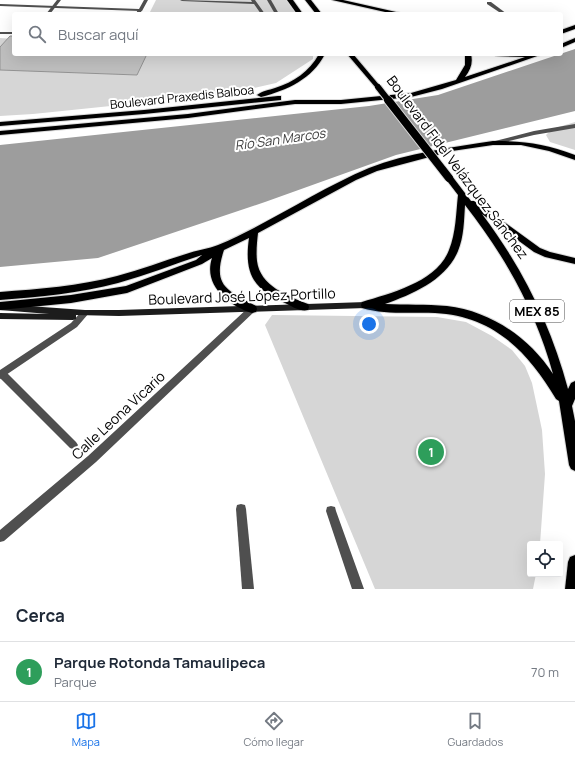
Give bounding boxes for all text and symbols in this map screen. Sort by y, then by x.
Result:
search box [12,12,563,56]
icon: search [26,23,48,45]
text: Buscar aquí [58,24,139,45]
street label: Boulevard Fidel Velázquez Sánchez [383,71,533,263]
street label: Boulevard Praxedis Balboa [109,81,255,113]
water label: Río San Marcos [234,124,328,154]
street label: Boulevard José López Portillo [148,283,336,309]
road number: MEX 85 [510,300,564,322]
your location [359,314,379,334]
street label: Calle Leona Vicario [67,367,169,463]
pin: 1 [418,437,444,467]
map controls [527,541,563,577]
button: locate [527,541,563,577]
text: Cerca [16,604,65,627]
text: Parque Rotonda Tamaulipeca [54,652,265,673]
text: 1 [26,663,32,681]
text: 70 m [531,663,559,681]
text: Parque [54,673,96,691]
tab: Mapa [72,710,100,749]
tab: Cómo llegar [243,710,304,749]
tab: Guardados [448,710,503,749]

